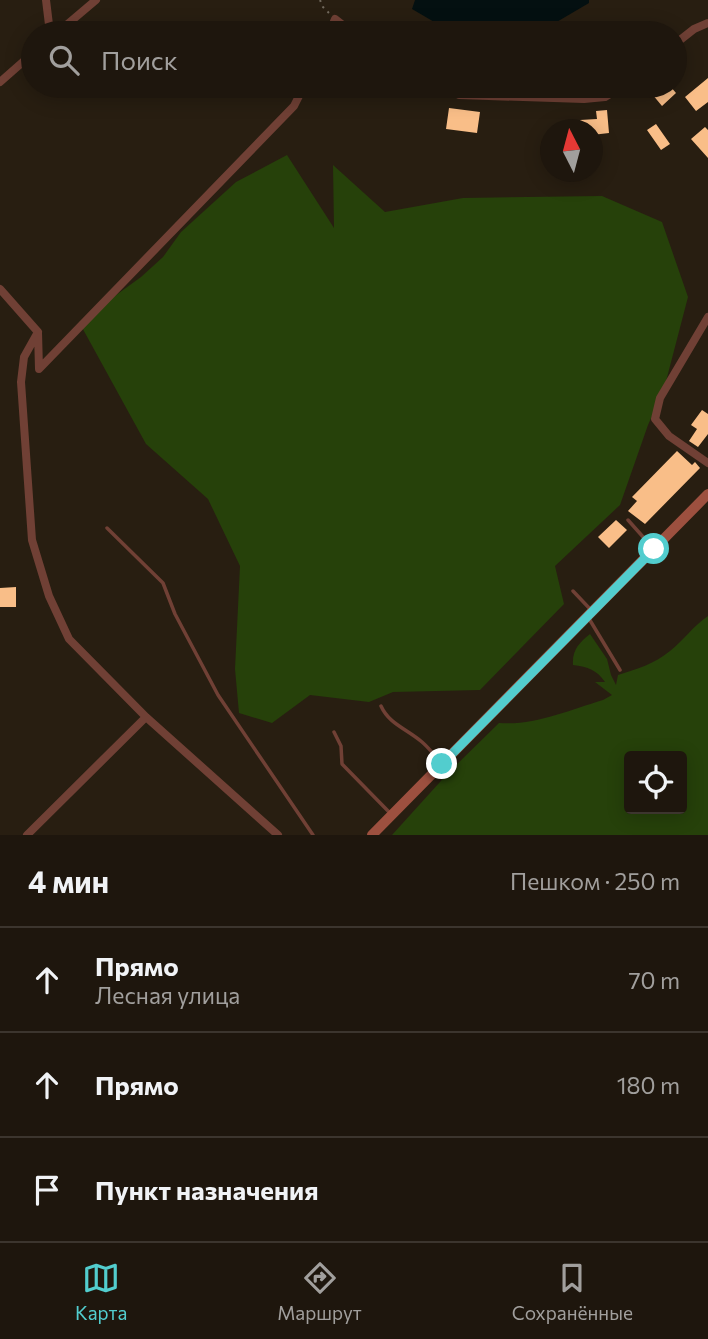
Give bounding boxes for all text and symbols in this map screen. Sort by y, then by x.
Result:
search box [21,21,687,98]
icon: search [45,41,83,79]
text: Поиск [101,44,178,75]
north arrow [540,119,603,182]
route start [638,533,669,564]
route end [426,748,457,779]
map controls [624,751,687,814]
button: locate [624,751,687,814]
text: 4 мин [28,862,109,899]
text: Пешком · 250 m [510,867,680,895]
text: Прямо [95,950,179,981]
icon: ahead [28,961,66,999]
text: 70 m [628,966,680,994]
text: Лесная улица [95,981,240,1009]
icon: ahead [28,1066,66,1104]
text: Прямо [95,1069,179,1100]
text: 180 m [617,1071,680,1099]
icon: arrive [28,1171,66,1209]
text: Пункт назначения [95,1174,319,1205]
tab: Карта [75,1259,127,1324]
tab: Маршрут [277,1259,362,1324]
tab: Сохранённые [512,1259,633,1324]

